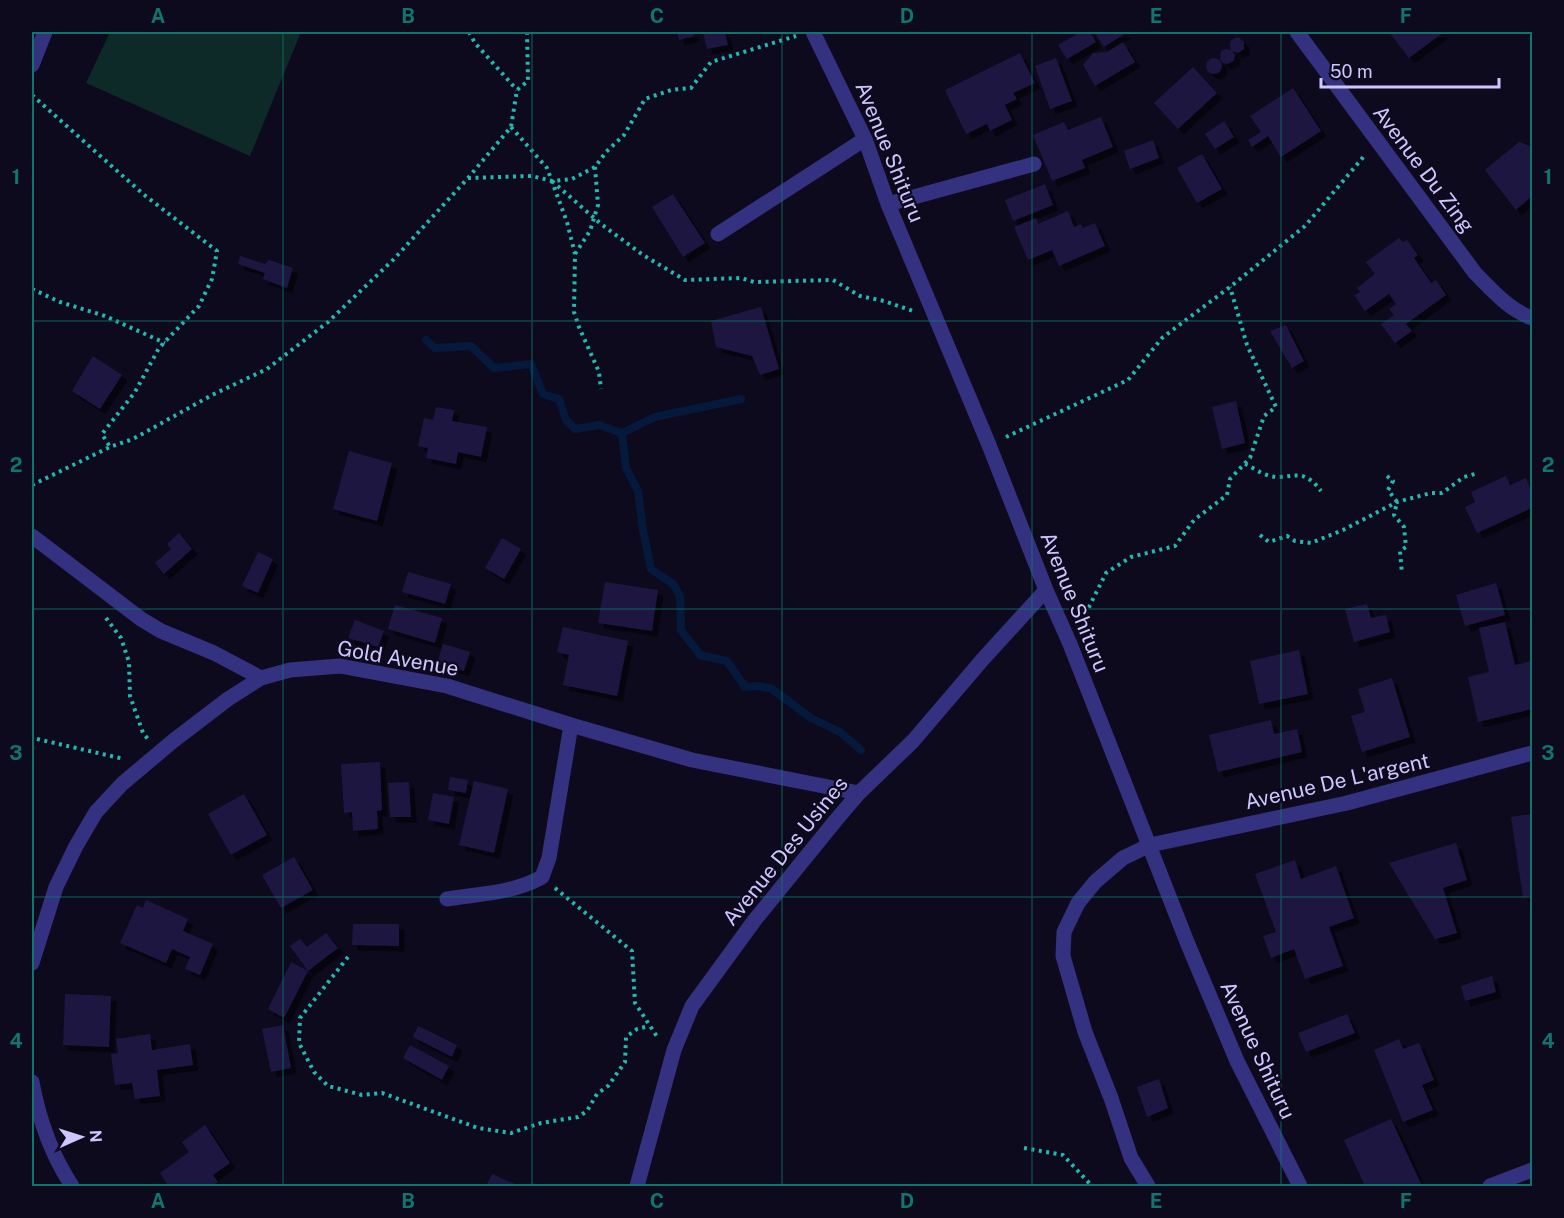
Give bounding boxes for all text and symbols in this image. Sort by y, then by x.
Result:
text: A [151,4,165,28]
text: B [401,4,415,28]
text: C [650,4,664,28]
text: D [900,4,914,28]
text: E [1150,4,1162,28]
text: F [1400,4,1412,28]
scale bar [1321,51,1500,89]
text: 50 m [1330,61,1373,82]
street label: Avenue Shituru [850,78,930,226]
street label: Avenue Du Zing [1368,101,1480,237]
text: 1 [12,165,20,189]
text: 1 [1544,165,1552,189]
text: 2 [10,453,22,477]
text: 2 [1542,453,1554,477]
street label: Avenue Shituru [1035,528,1115,676]
street label: Gold Avenue [335,635,461,681]
text: 3 [9,741,23,765]
text: 3 [1541,741,1555,765]
street label: Avenue De L'argent [1242,748,1432,814]
street label: Avenue Des Usines [717,771,853,931]
street label: Avenue Shituru [1215,977,1301,1123]
text: 4 [9,1029,23,1053]
text: 4 [1541,1029,1555,1053]
north arrow [51,1107,111,1167]
text: N [86,1129,105,1143]
text: A [151,1189,165,1213]
text: B [401,1189,415,1213]
text: C [650,1189,664,1213]
text: D [900,1189,914,1213]
text: E [1150,1189,1162,1213]
text: F [1400,1189,1412,1213]

